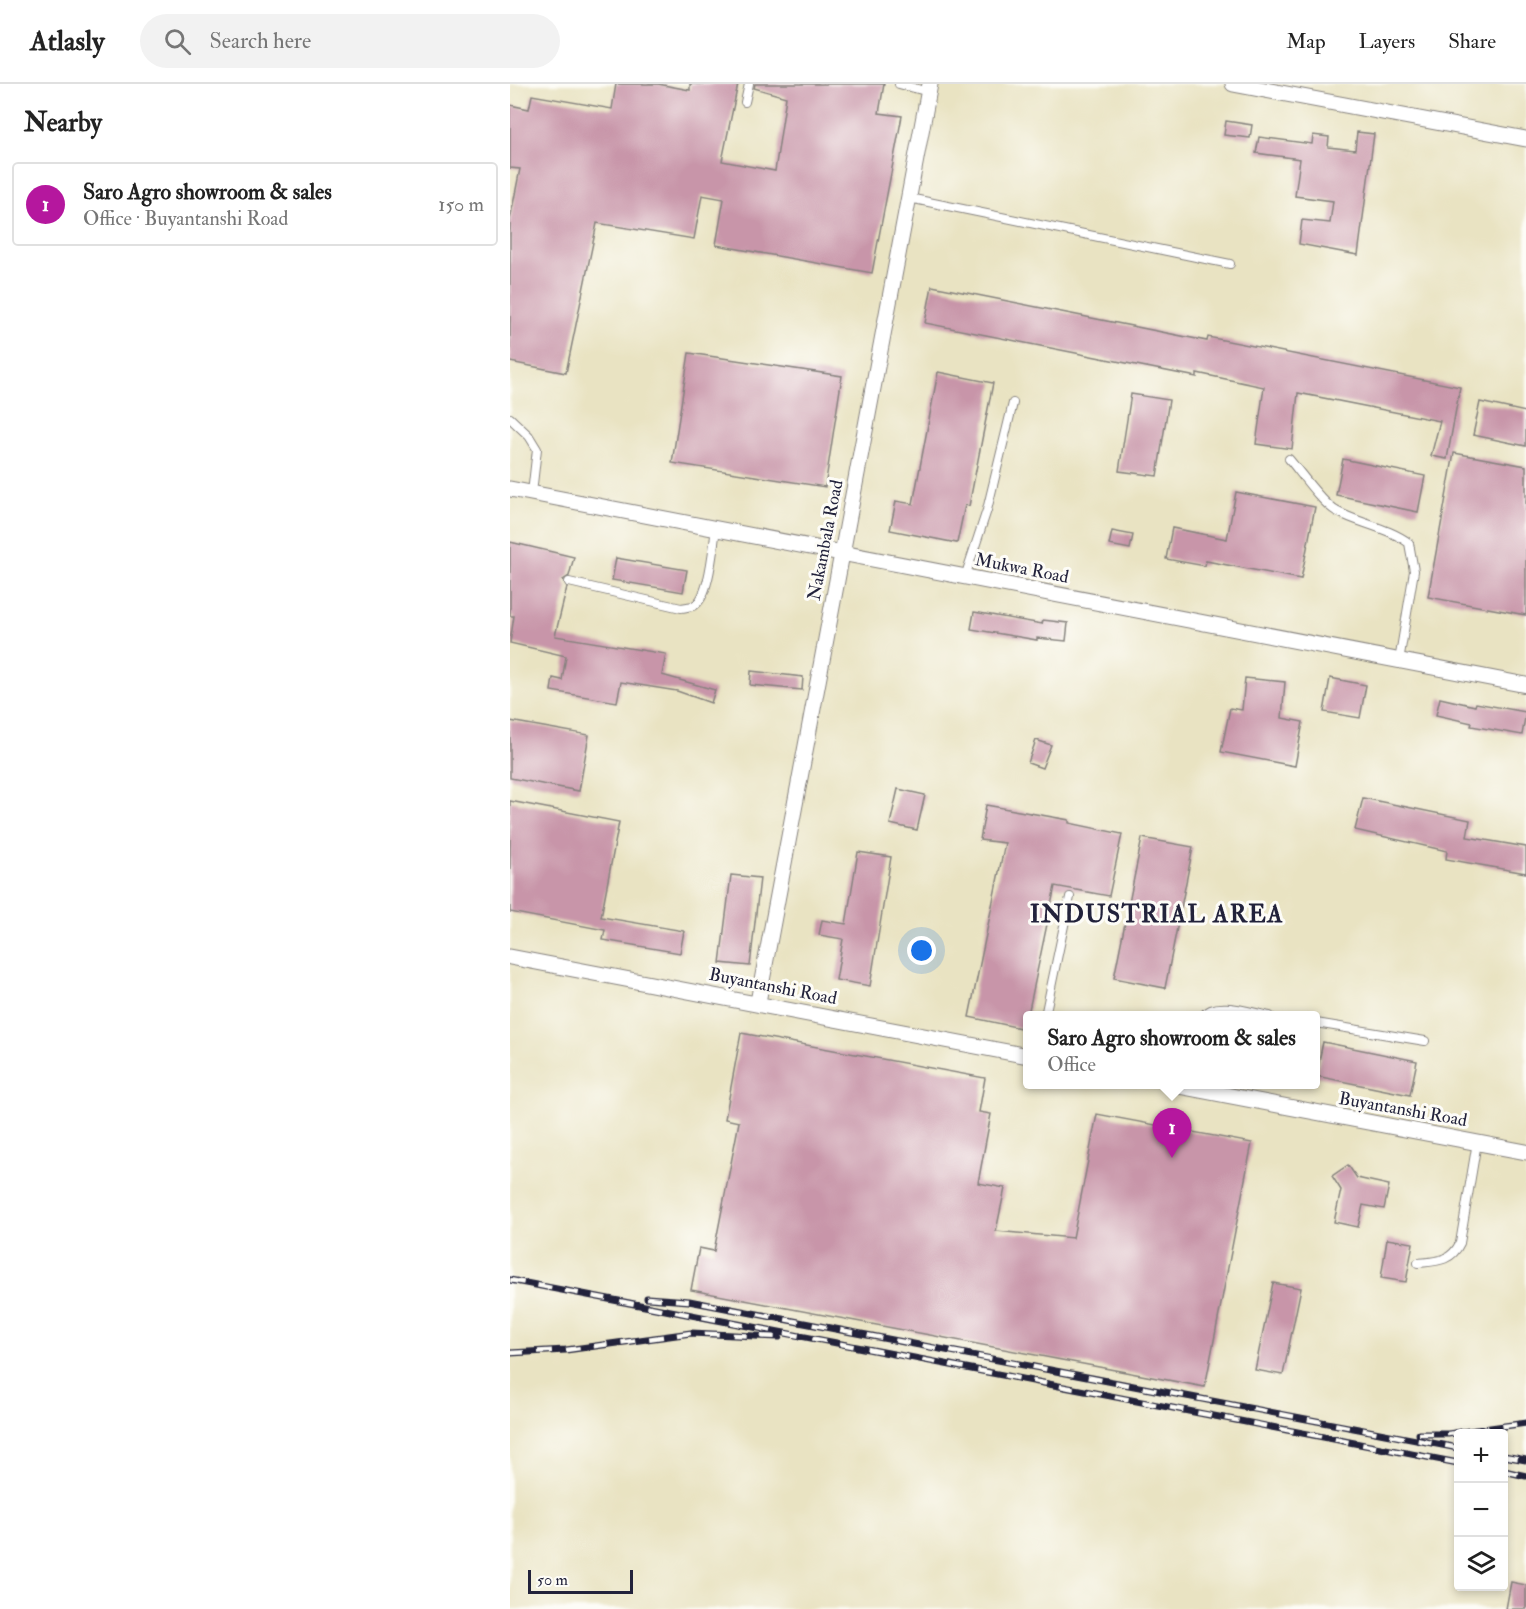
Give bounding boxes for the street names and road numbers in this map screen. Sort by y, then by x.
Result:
street label: Nakambala Road [803,478,848,602]
street label: Mukwa Road [973,548,1071,589]
street label: Buyantanshi Road [707,963,839,1010]
street label: Buyantanshi Road [1337,1087,1469,1132]

